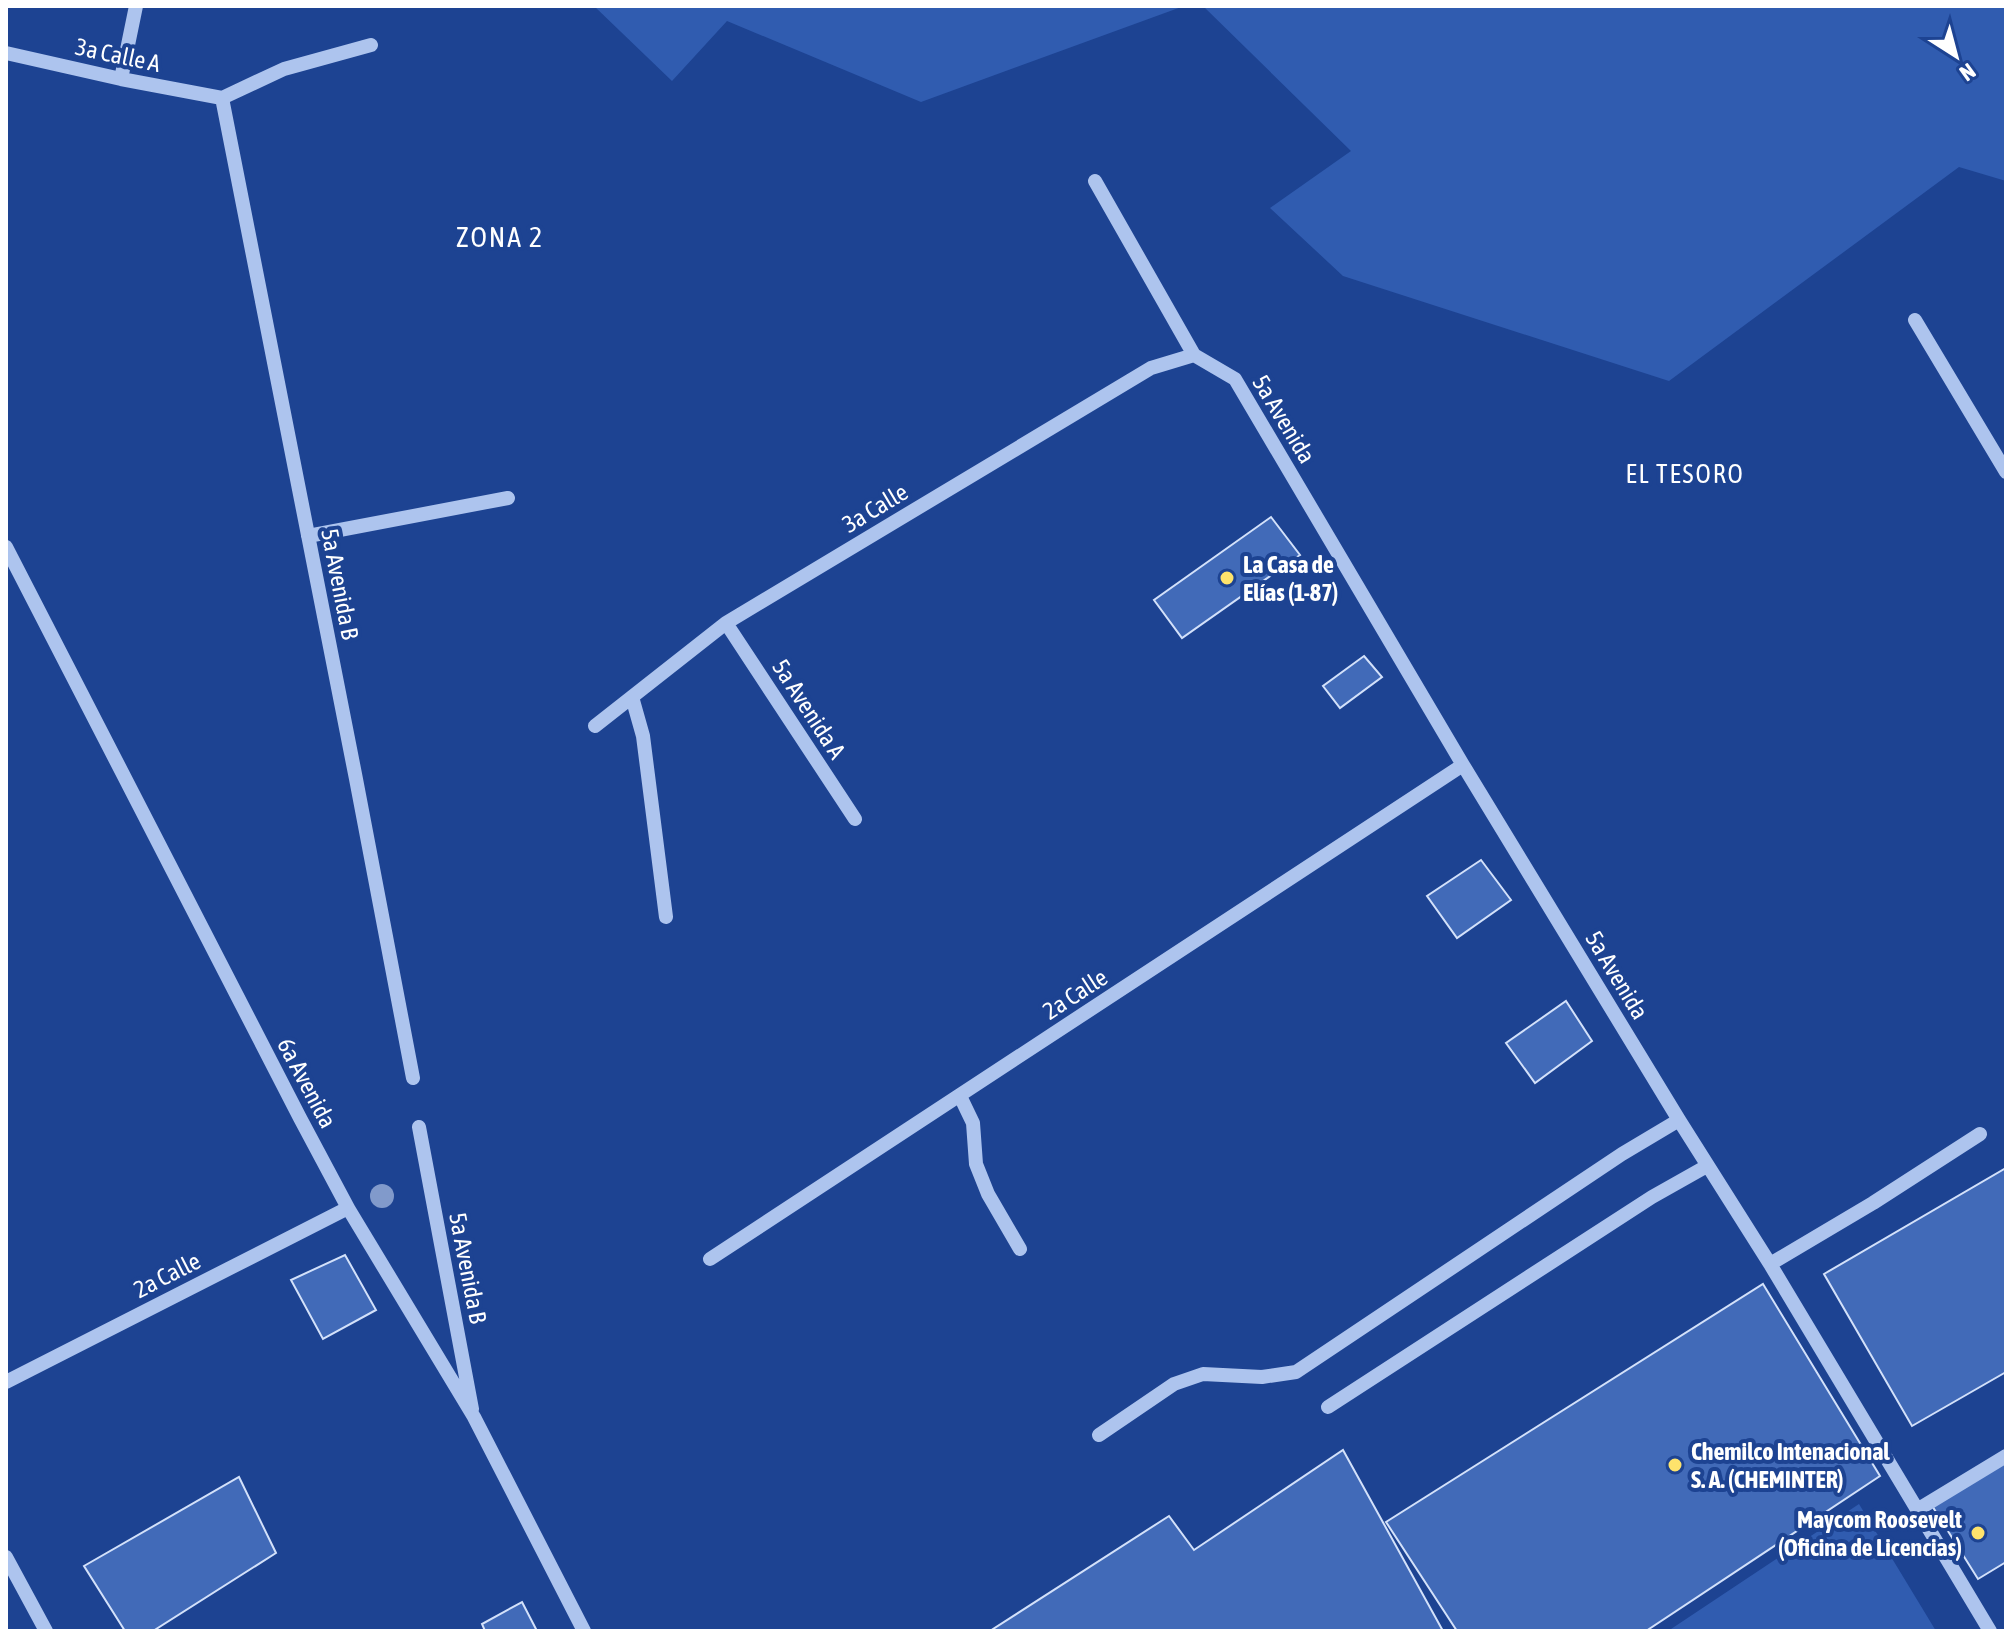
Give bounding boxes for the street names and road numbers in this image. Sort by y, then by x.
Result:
street label: 3a Calle A [73,33,163,77]
street label: 5a Avenida [1247,370,1321,468]
street label: 3a Calle [838,478,912,538]
street label: 5a Avenida B [316,526,364,642]
street label: 5a Avenida A [767,654,851,764]
street label: 5a Avenida [1580,926,1654,1024]
street label: 2a Calle [1038,963,1112,1025]
street label: 6a Avenida [272,1034,342,1132]
street label: 5a Avenida B [444,1210,492,1326]
street label: 2a Calle [129,1247,205,1303]

